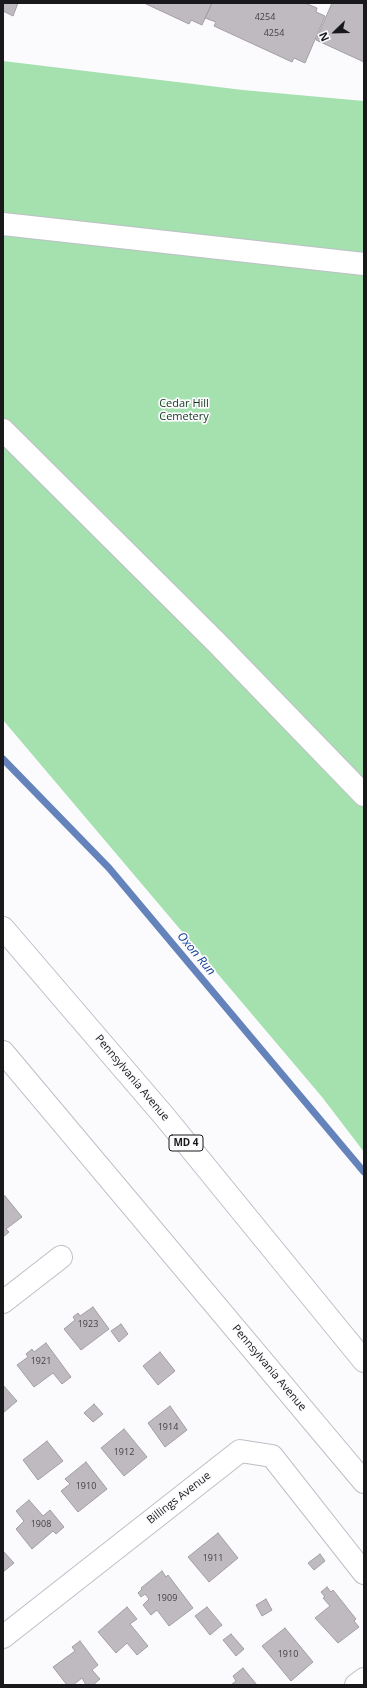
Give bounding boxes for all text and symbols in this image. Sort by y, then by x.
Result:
house number: 4254 [255,12,275,22]
north arrow [315,12,355,52]
house number: 4254 [264,28,284,38]
text: N [315,30,332,44]
park label: Cedar Hill Cemetery [159,397,209,423]
water label: Oxon Run [174,929,218,979]
street label: Pennsylvania Avenue [92,1032,172,1124]
road number: MD 4 [169,1135,203,1151]
house number: 1923 [78,1319,98,1329]
street label: Pennsylvania Avenue [229,1322,309,1414]
house number: 1921 [31,1356,51,1366]
house number: 1914 [158,1422,178,1432]
house number: 1912 [114,1447,134,1457]
street label: Billings Avenue [144,1469,214,1527]
house number: 1910 [76,1481,96,1491]
house number: 1908 [31,1519,51,1529]
house number: 1911 [203,1553,223,1563]
house number: 1909 [157,1593,177,1603]
house number: 1910 [278,1649,298,1659]

